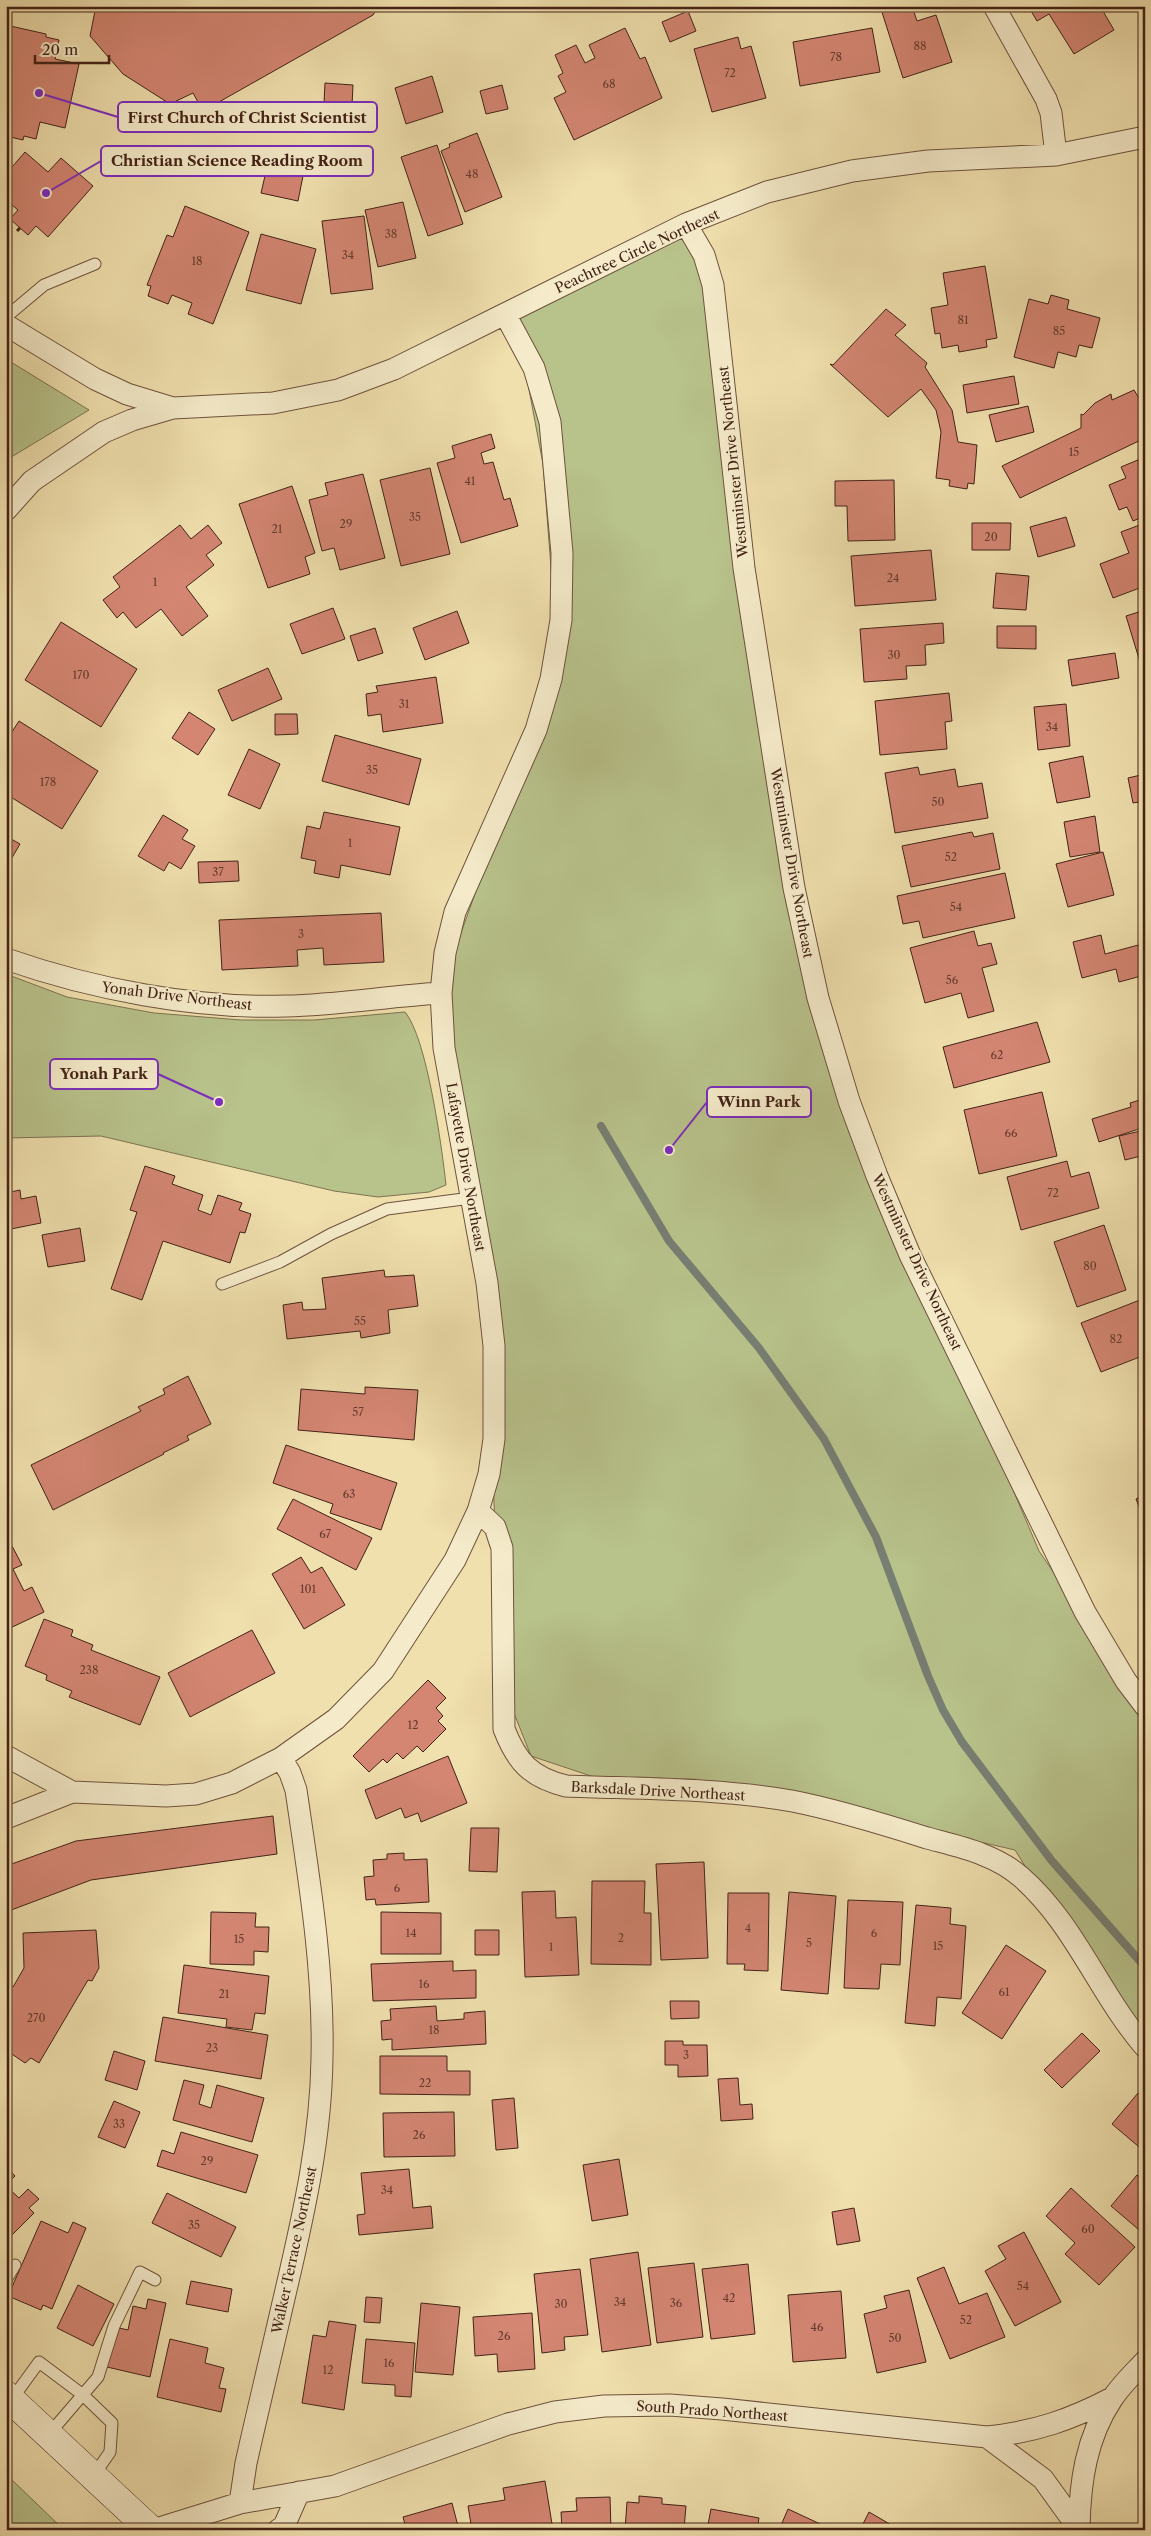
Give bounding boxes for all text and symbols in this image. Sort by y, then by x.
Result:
scale bar [35,32,109,64]
house number: 88 [913,39,927,53]
text: 20 m [42,40,78,59]
house number: 78 [830,50,842,64]
house number: 72 [724,66,736,80]
house number: 68 [603,77,615,91]
callout: First Church of Christ Scientist [118,102,377,132]
text: First Church of Christ Scientist [127,108,367,127]
callout: Christian Science Reading Room [101,146,373,176]
text: Christian Science Reading Room [111,151,363,170]
house number: 48 [466,167,478,181]
street label: Peachtree Circle Northeast [552,205,722,297]
house number: 38 [385,227,397,241]
house number: 34 [342,248,354,262]
house number: 18 [191,254,203,268]
house number: 81 [957,313,969,327]
house number: 85 [1053,324,1065,338]
street label: Westminster Drive Northeast [714,365,752,560]
house number: 15 [1069,445,1079,459]
house number: 41 [465,474,476,488]
house number: 35 [409,510,421,524]
house number: 29 [340,517,352,531]
house number: 21 [272,522,283,536]
house number: 20 [984,530,998,544]
house number: 24 [887,571,899,585]
house number: 1 [153,575,158,589]
house number: 30 [887,648,901,662]
house number: 170 [72,668,90,682]
house number: 31 [399,697,410,711]
house number: 34 [1046,720,1058,734]
house number: 35 [366,763,378,777]
street label: Westminster Drive Northeast [766,765,818,960]
house number: 178 [40,775,56,789]
house number: 50 [932,795,944,809]
house number: 1 [348,836,353,850]
house number: 52 [945,850,957,864]
house number: 37 [212,865,224,879]
house number: 54 [950,900,962,914]
house number: 3 [298,927,304,941]
house number: 56 [946,973,959,987]
street label: Yonah Drive Northeast [100,978,253,1014]
house number: 62 [991,1048,1003,1062]
callout: Yonah Park [50,1059,158,1089]
text: Yonah Park [59,1064,149,1083]
street label: Lafayette Drive Northeast [442,1081,490,1253]
callout: Winn Park [707,1087,811,1117]
text: Winn Park [716,1092,802,1111]
house number: 66 [1005,1126,1018,1140]
street label: Westminster Drive Northeast [868,1170,966,1353]
house number: 72 [1047,1186,1059,1200]
house number: 80 [1083,1259,1097,1273]
house number: 55 [354,1314,366,1328]
house number: 82 [1110,1332,1122,1346]
house number: 57 [352,1405,364,1419]
house number: 63 [343,1487,355,1501]
house number: 67 [319,1527,331,1541]
house number: 101 [300,1582,316,1596]
house number: 238 [80,1663,98,1677]
house number: 12 [408,1718,418,1732]
street label: Barksdale Drive Northeast [570,1777,746,1805]
house number: 6 [394,1881,401,1895]
house number: 4 [745,1921,751,1935]
house number: 14 [406,1926,416,1940]
house number: 6 [871,1926,878,1940]
house number: 2 [618,1931,624,1945]
house number: 15 [234,1932,244,1946]
house number: 5 [806,1936,812,1950]
house number: 15 [933,1939,943,1953]
house number: 1 [549,1940,554,1954]
house number: 16 [418,1977,430,1991]
house number: 61 [998,1985,1010,1999]
house number: 21 [219,1987,230,2001]
house number: 270 [27,2011,45,2025]
house number: 18 [428,2023,440,2037]
house number: 23 [206,2041,218,2055]
house number: 3 [683,2048,689,2062]
house number: 22 [419,2076,431,2090]
house number: 33 [113,2117,125,2131]
house number: 26 [413,2128,426,2142]
house number: 29 [201,2154,213,2168]
street label: Walker Terrace Northeast [267,2165,321,2336]
house number: 34 [381,2183,393,2197]
house number: 35 [188,2218,200,2232]
house number: 60 [1081,2222,1095,2236]
house number: 54 [1017,2279,1029,2293]
house number: 42 [723,2291,735,2305]
house number: 34 [614,2295,626,2309]
house number: 36 [670,2296,683,2310]
house number: 30 [554,2297,568,2311]
house number: 52 [960,2313,972,2327]
house number: 46 [811,2320,824,2334]
house number: 26 [498,2329,511,2343]
house number: 50 [889,2331,901,2345]
house number: 16 [383,2356,395,2370]
house number: 12 [323,2363,333,2377]
street label: South Prado Northeast [636,2397,788,2425]

